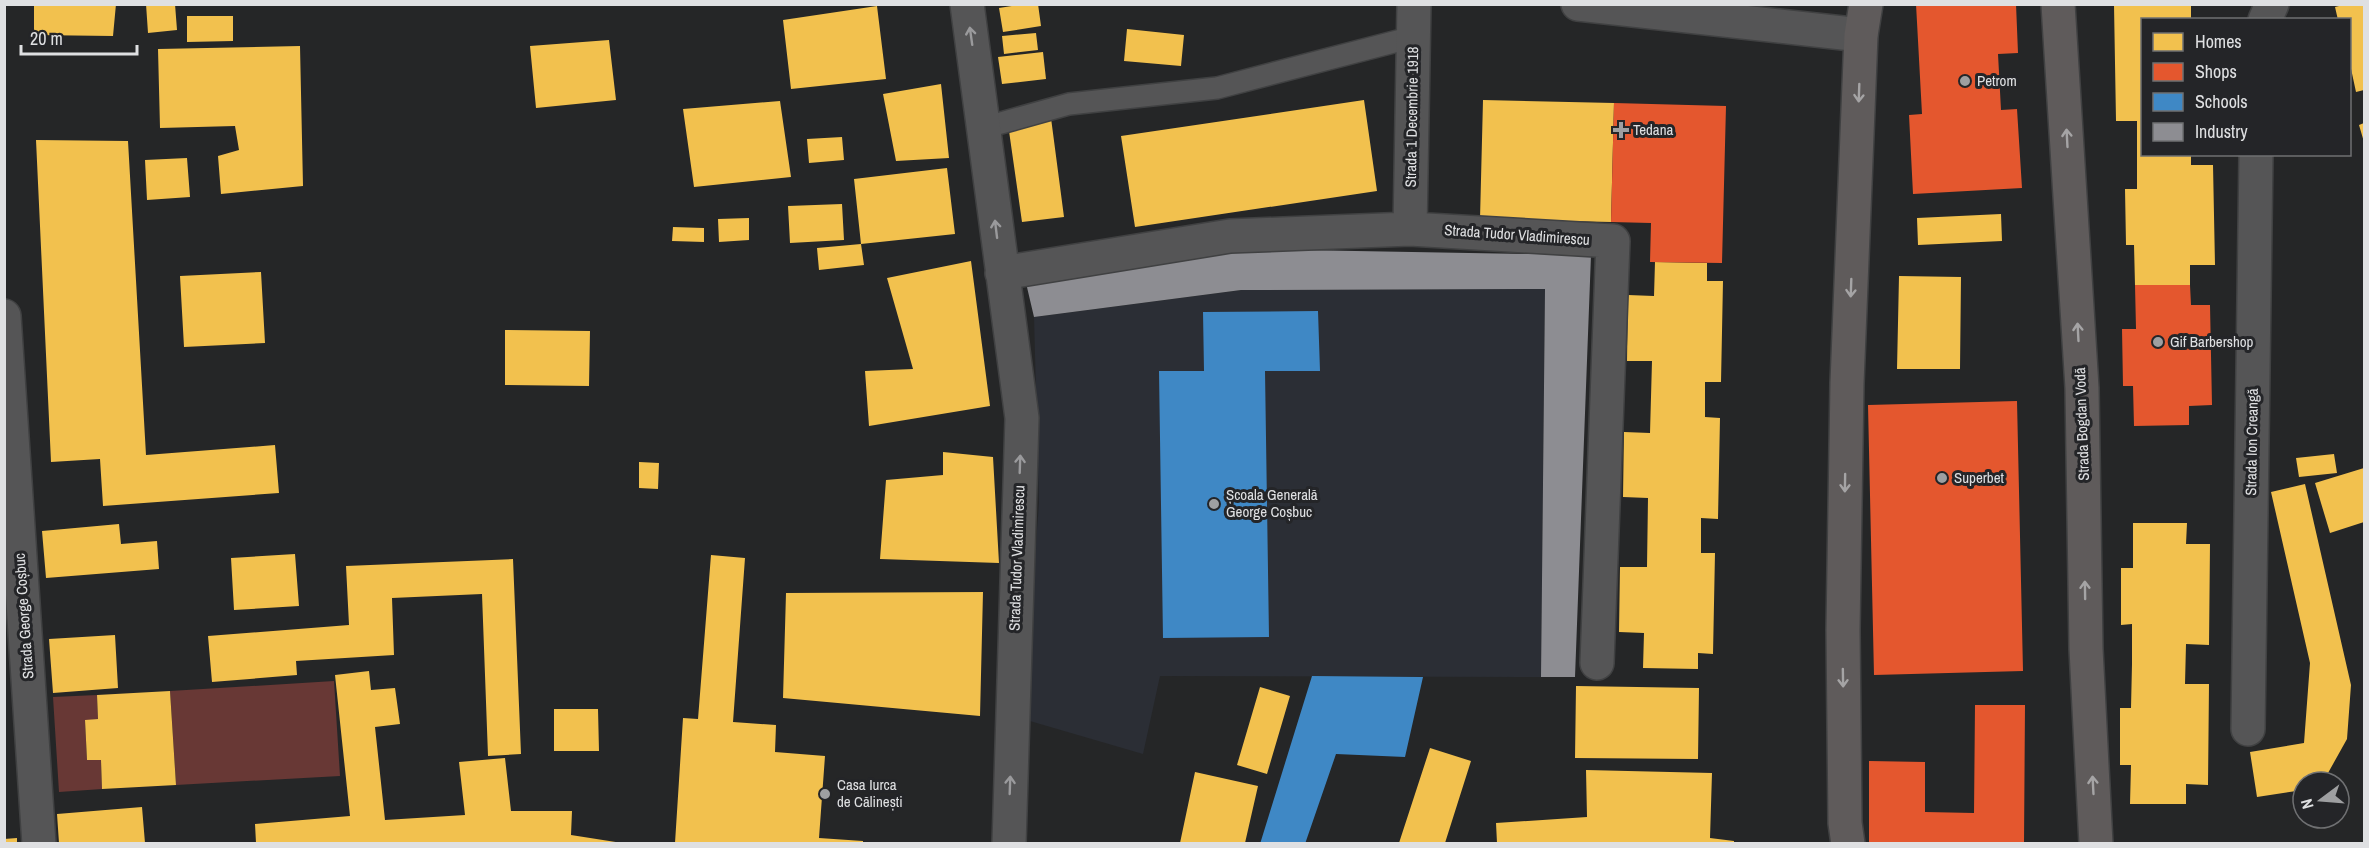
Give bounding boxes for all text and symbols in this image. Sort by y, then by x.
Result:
scale bar [21,18,136,56]
legend [2141,18,2351,156]
text: 20 m [30,26,63,51]
one-way arrow [965,26,976,46]
text: Homes [2195,29,2242,54]
street label: Strada 1 Decembrie 1918 [1400,46,1423,188]
text: Shops [2195,59,2237,84]
place label: Petrom [1977,70,2017,91]
marker: Petrom [1958,74,1972,88]
one-way arrow [1853,83,1864,103]
text: Schools [2195,89,2248,114]
place label: Tedana [1633,119,1674,140]
text: Industry [2195,119,2248,144]
marker: Tedana [1614,123,1628,137]
one-way arrow [2061,128,2072,148]
one-way arrow [991,219,1002,239]
street label: Strada Tudor Vladimirescu [1444,219,1590,250]
one-way arrow [1845,278,1856,298]
one-way arrow [2073,323,2084,343]
place label: Gif Barbershop [2170,331,2254,352]
marker: Gif Barbershop [2151,335,2165,349]
street label: Strada Bogdan Vodă [2069,367,2094,481]
street label: Strada Ion Creangă [2240,388,2263,496]
one-way arrow [1015,455,1026,475]
place label: Superbet [1954,467,2005,488]
marker: Superbet [1935,471,1949,485]
one-way arrow [1840,473,1851,493]
place label: Școala Generală George Coșbuc [1226,484,1318,522]
street label: Strada Tudor Vladimirescu [1003,485,1030,631]
marker: Școala Generală George Coșbuc [1207,497,1221,511]
street label: Strada George Coșbuc [9,553,38,680]
one-way arrow [2079,581,2091,601]
one-way arrow [1838,668,1849,688]
north arrow [2291,770,2351,830]
place label: Casa Iurca de Călinești [837,774,903,812]
one-way arrow [1005,776,1016,796]
one-way arrow [2087,776,2098,796]
marker: Casa Iurca de Călinești [818,787,832,801]
text: N [2295,797,2318,812]

